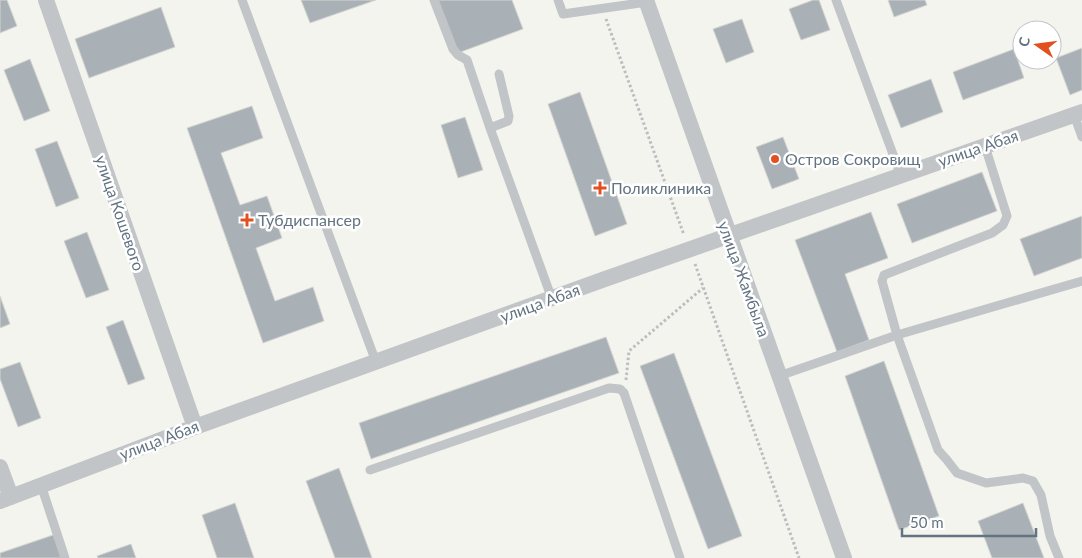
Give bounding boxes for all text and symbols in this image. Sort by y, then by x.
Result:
north arrow [1012,20,1062,70]
text: С [1015,34,1033,48]
street label: улица Абая [935,125,1020,170]
place label: Остров Сокровищ [785,149,921,168]
street label: улица Кошевого [92,153,149,273]
marker: Остров Сокровищ [769,153,781,165]
place label: Поликлиника [611,178,711,197]
marker: Поликлиника [593,181,607,195]
place label: Тубдиспансер [258,210,361,229]
marker: Тубдиспансер [240,213,254,227]
street label: улица Жамбыла [715,218,774,339]
street label: улица Абая [497,279,582,326]
street label: улица Абая [116,416,201,463]
scale bar [902,506,1036,538]
text: 50 m [910,513,944,531]

